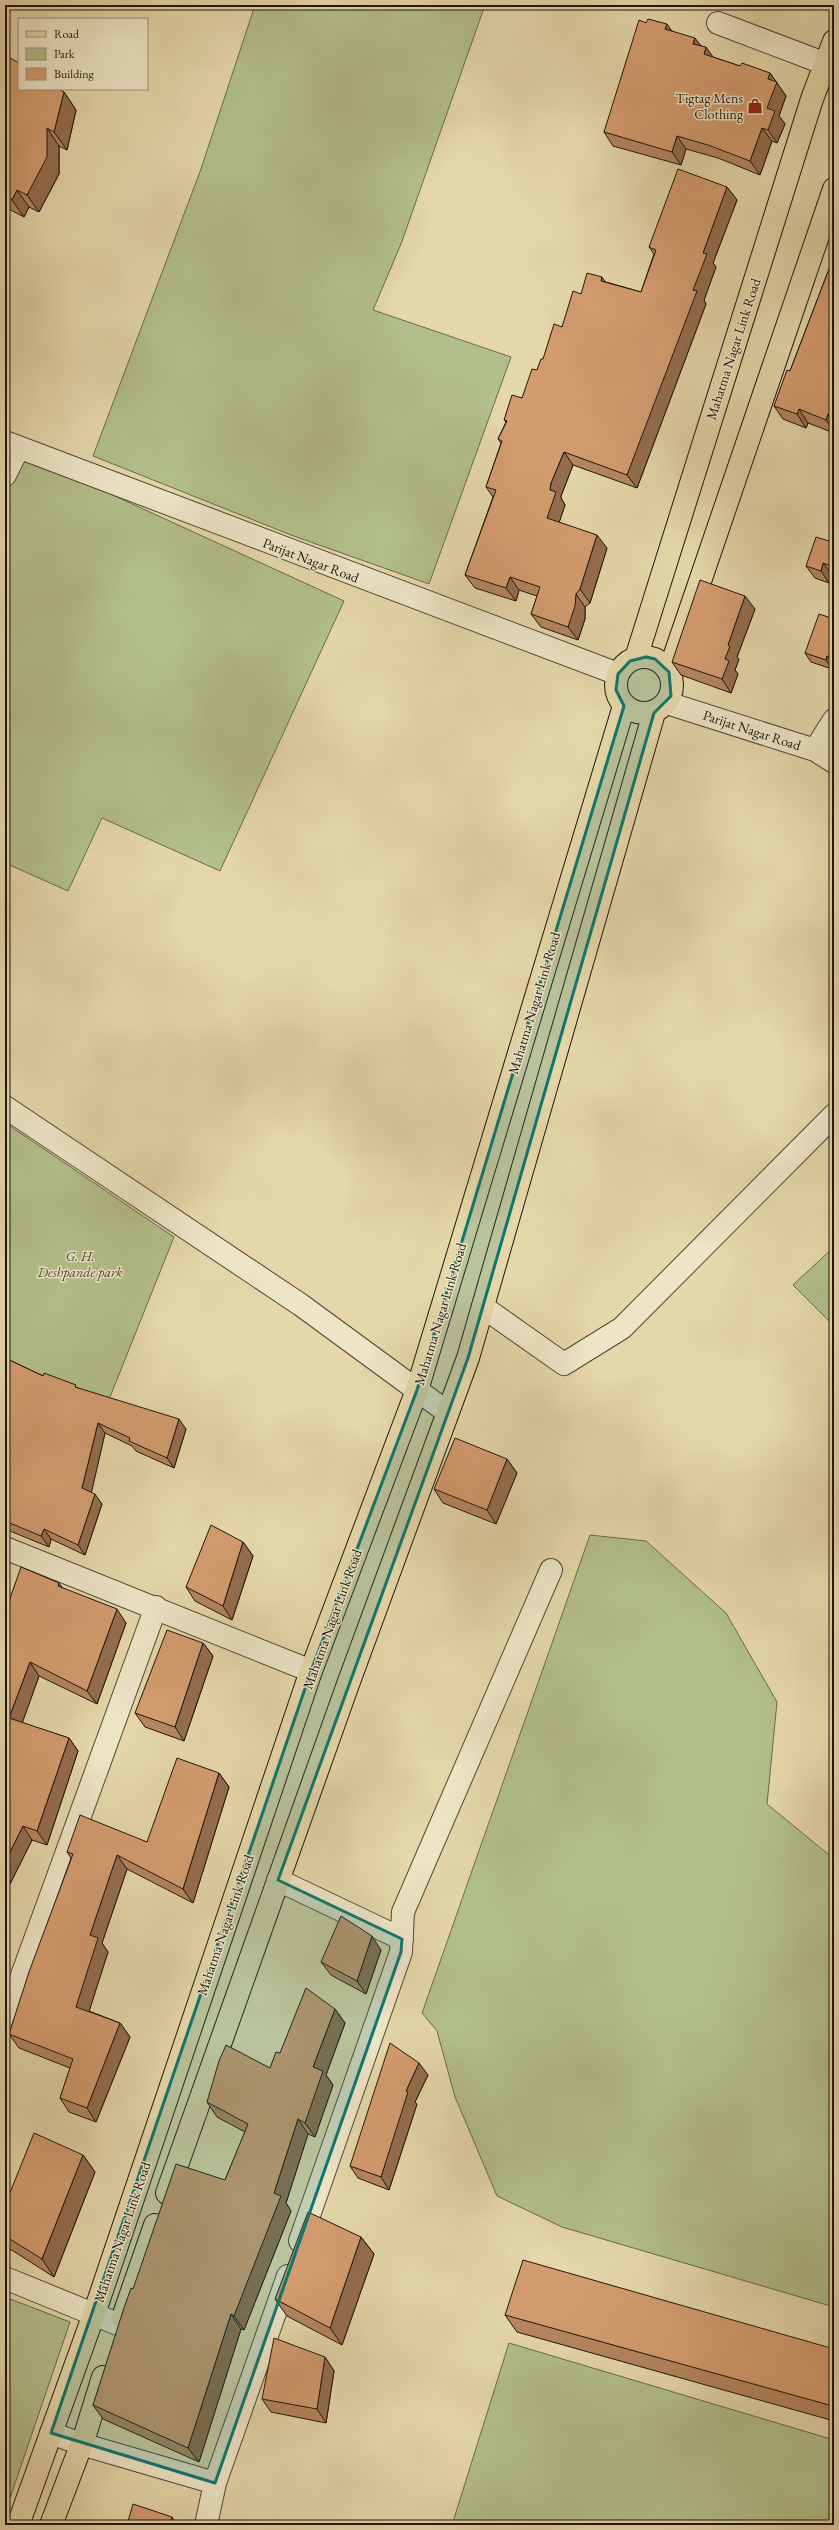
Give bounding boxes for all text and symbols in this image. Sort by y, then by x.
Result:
legend [18,18,148,90]
text: Road [54,26,80,42]
text: Park [54,46,75,62]
text: Building [54,66,95,82]
place label: Tigtag Mens Clothing [676,89,744,123]
shop icon: Tigtag Mens Clothing [746,97,764,115]
street label: Mahatma Nagar Link Road [702,275,765,422]
street label: Parijat Nagar Road [260,533,363,587]
street label: Parijat Nagar Road [701,706,804,755]
street label: Mahatma Nagar Link Road [504,929,564,1076]
street label: Mahatma Nagar Link Road [410,1240,470,1387]
park label: G. H. Deshpande park [36,1247,123,1281]
street label: Mahatma Nagar Link Road [298,1546,366,1692]
street label: Mahatma Nagar Link Road [192,1851,258,1998]
street label: Mahatma Nagar Link Road [89,2158,155,2305]

